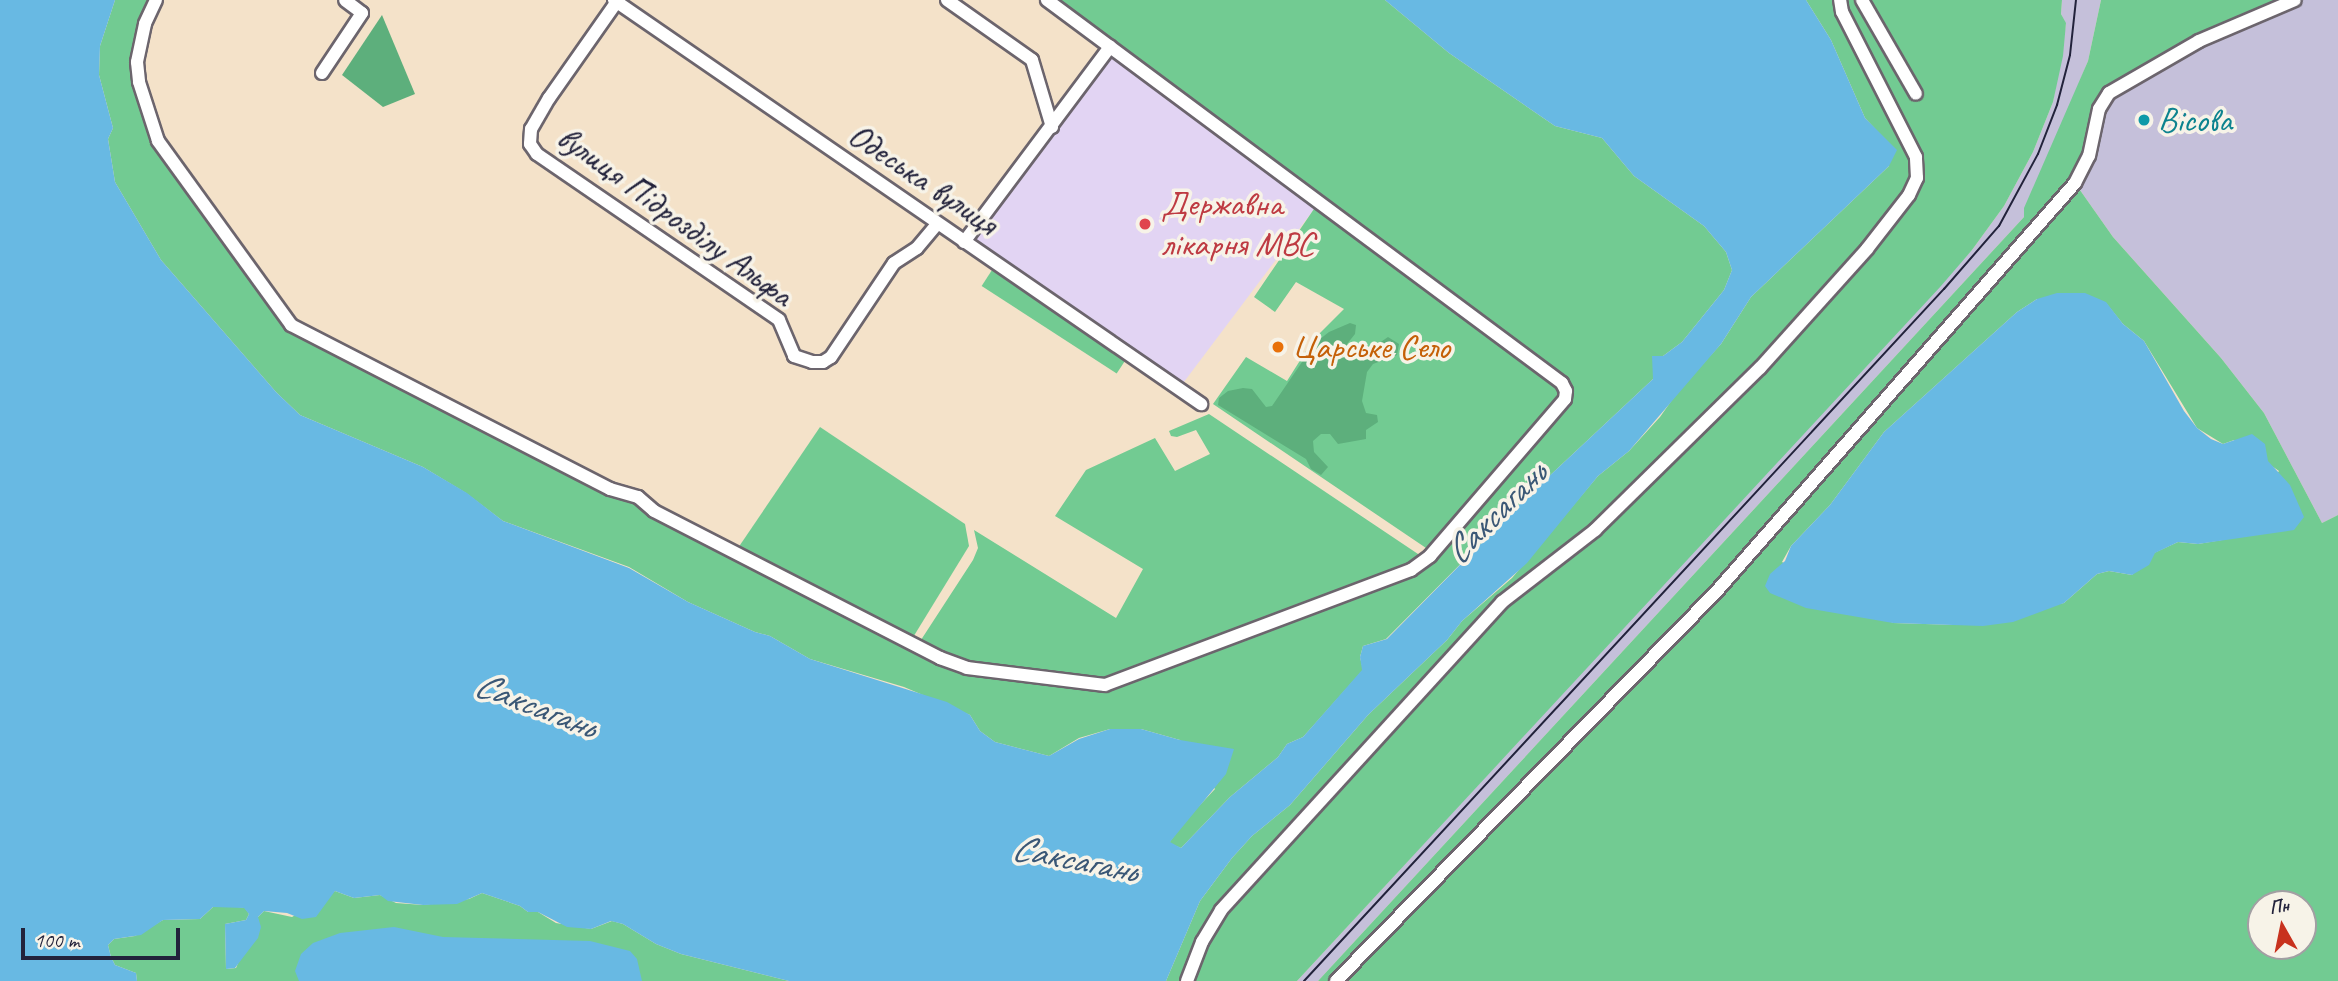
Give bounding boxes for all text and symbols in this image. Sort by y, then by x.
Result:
place label: Вісова [2158,99,2232,141]
marker: Вісова [2136,112,2152,128]
street label: Одеська вулиця [839,113,1007,245]
street label: вулиця Підрозділу Альфа [548,115,802,317]
place label: Державна лікарня МВС [1161,183,1314,265]
marker: Державна лікарня МВС [1135,214,1155,234]
place label: Царське Село [1292,326,1451,368]
marker: Царське Село [1270,339,1286,355]
water label: Саксагань [1435,453,1555,573]
water label: Саксагань [468,662,602,748]
water label: Саксагань [1008,825,1140,893]
north arrow [2247,890,2317,960]
text: Пн [2267,893,2291,920]
scale bar [24,914,184,958]
text: 100 m [34,927,79,953]

